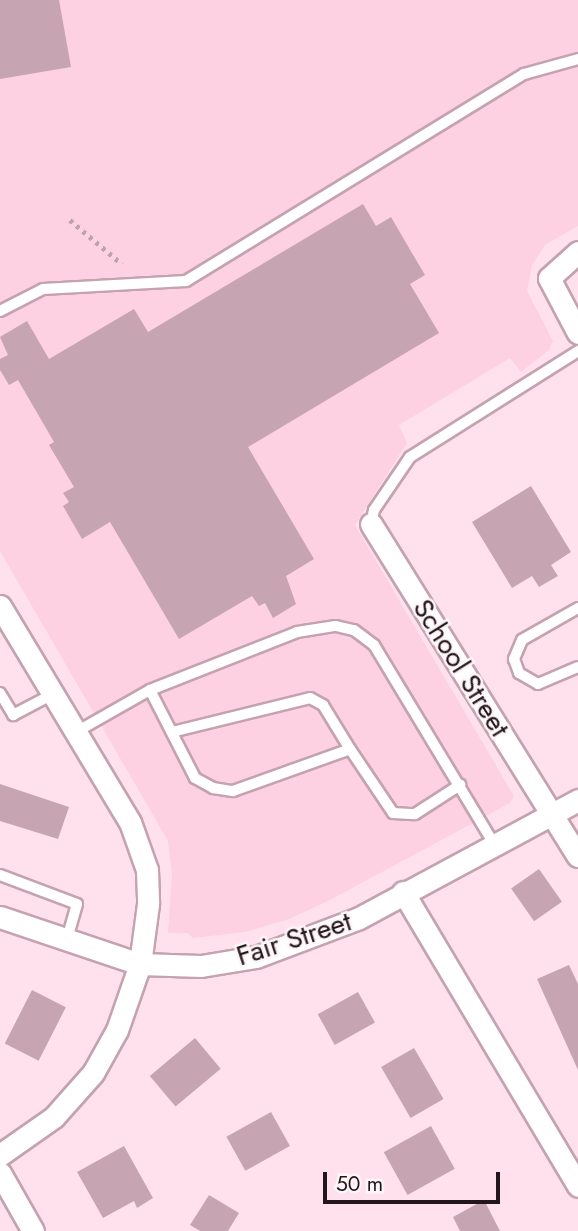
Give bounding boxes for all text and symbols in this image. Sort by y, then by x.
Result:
street label: School Street [406,593,516,743]
street label: Fair Street [232,905,356,973]
scale bar [326,1158,503,1202]
text: 50 m [336,1169,383,1199]

